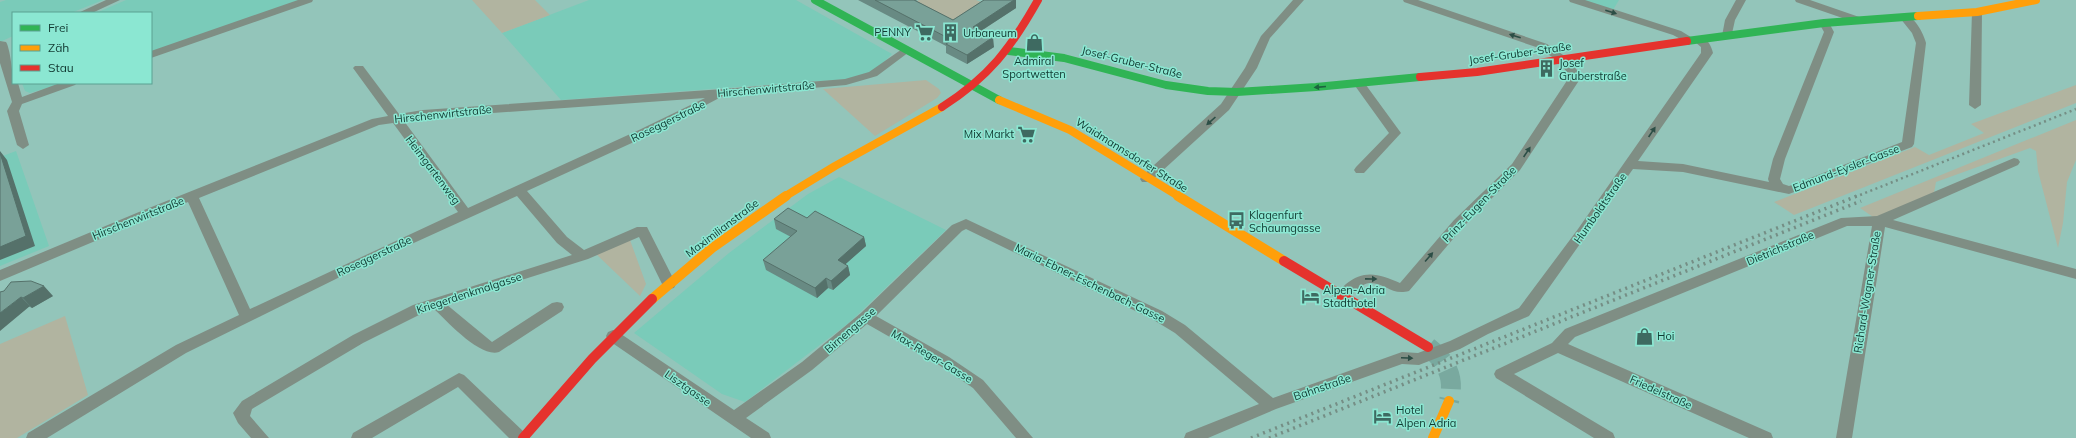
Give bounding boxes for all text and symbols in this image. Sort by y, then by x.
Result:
one-way arrow [1606,9,1618,15]
legend [12,12,152,84]
text: Frei [48,20,68,35]
supermarket icon: PENNY [914,22,934,42]
building icon: Urbaneum [940,23,960,43]
place label: PENNY [874,25,911,39]
place label: Urbaneum [963,26,1017,40]
shop icon: Admiral Sportwetten [1024,33,1044,53]
one-way arrow [1508,33,1520,39]
street label: Josef-Gruber-Straße [1468,39,1572,67]
text: Zäh [48,40,69,55]
street label: Josef-Gruber-Straße [1080,43,1184,81]
place label: Admiral Sportwetten [1002,54,1066,81]
place label: Josef Gruberstraße [1559,56,1627,83]
building icon: Josef Gruberstraße [1536,59,1556,79]
text: Stau [48,60,74,75]
street label: Hirschenwirtstraße [717,78,815,100]
one-way arrow [1314,83,1326,90]
street label: Roseggerstraße [628,97,708,145]
street label: Hirschenwirtstraße [394,102,492,126]
street label: Waidmannsdorfer Straße [1073,115,1191,195]
one-way arrow [1206,116,1216,125]
supermarket icon: Mix Markt [1017,124,1037,144]
place label: Mix Markt [964,127,1014,141]
one-way arrow [1648,127,1656,137]
street label: Heimgartenweg [403,133,463,207]
street label: Edmund-Eysler-Gasse [1791,141,1901,195]
one-way arrow [1523,146,1530,158]
street label: Prinz-Eugen-Straße [1439,163,1519,245]
street label: Humboldtstraße [1570,170,1630,246]
street label: Hirschenwirtstraße [90,193,186,243]
street label: Maximilianstraße [683,196,761,260]
place label: Klagenfurt Schaumgasse [1249,208,1320,235]
bus stop icon: Klagenfurt Schaumgasse [1226,211,1246,231]
street label: Dietrichstraße [1744,228,1816,268]
street label: Richard-Wagner-Straße [1850,230,1884,354]
street label: Roseggerstraße [334,233,414,279]
street label: Maria-Ebner-Eschenbach-Gasse [1013,240,1167,326]
one-way arrow [1425,252,1434,263]
street label: Kriegerdenkmalgasse [415,269,523,317]
one-way arrow [1365,275,1377,282]
place label: Alpen-Adria Stadthotel [1323,283,1385,310]
hotel icon: Alpen-Adria Stadthotel [1300,286,1320,306]
street label: Birnengasse [822,304,878,356]
street label: Max-Reger-Gasse [889,326,975,386]
shop icon: Hoi [1634,326,1654,346]
place label: Hoi [1657,329,1674,343]
one-way arrow [1401,355,1413,362]
street label: Lisztgasse [662,367,714,409]
street label: Bahnstraße [1291,371,1353,403]
street label: Friedelstraße [1628,372,1694,412]
place label: Hotel Alpen Adria [1396,403,1456,430]
hotel icon: Hotel Alpen Adria [1373,406,1393,426]

